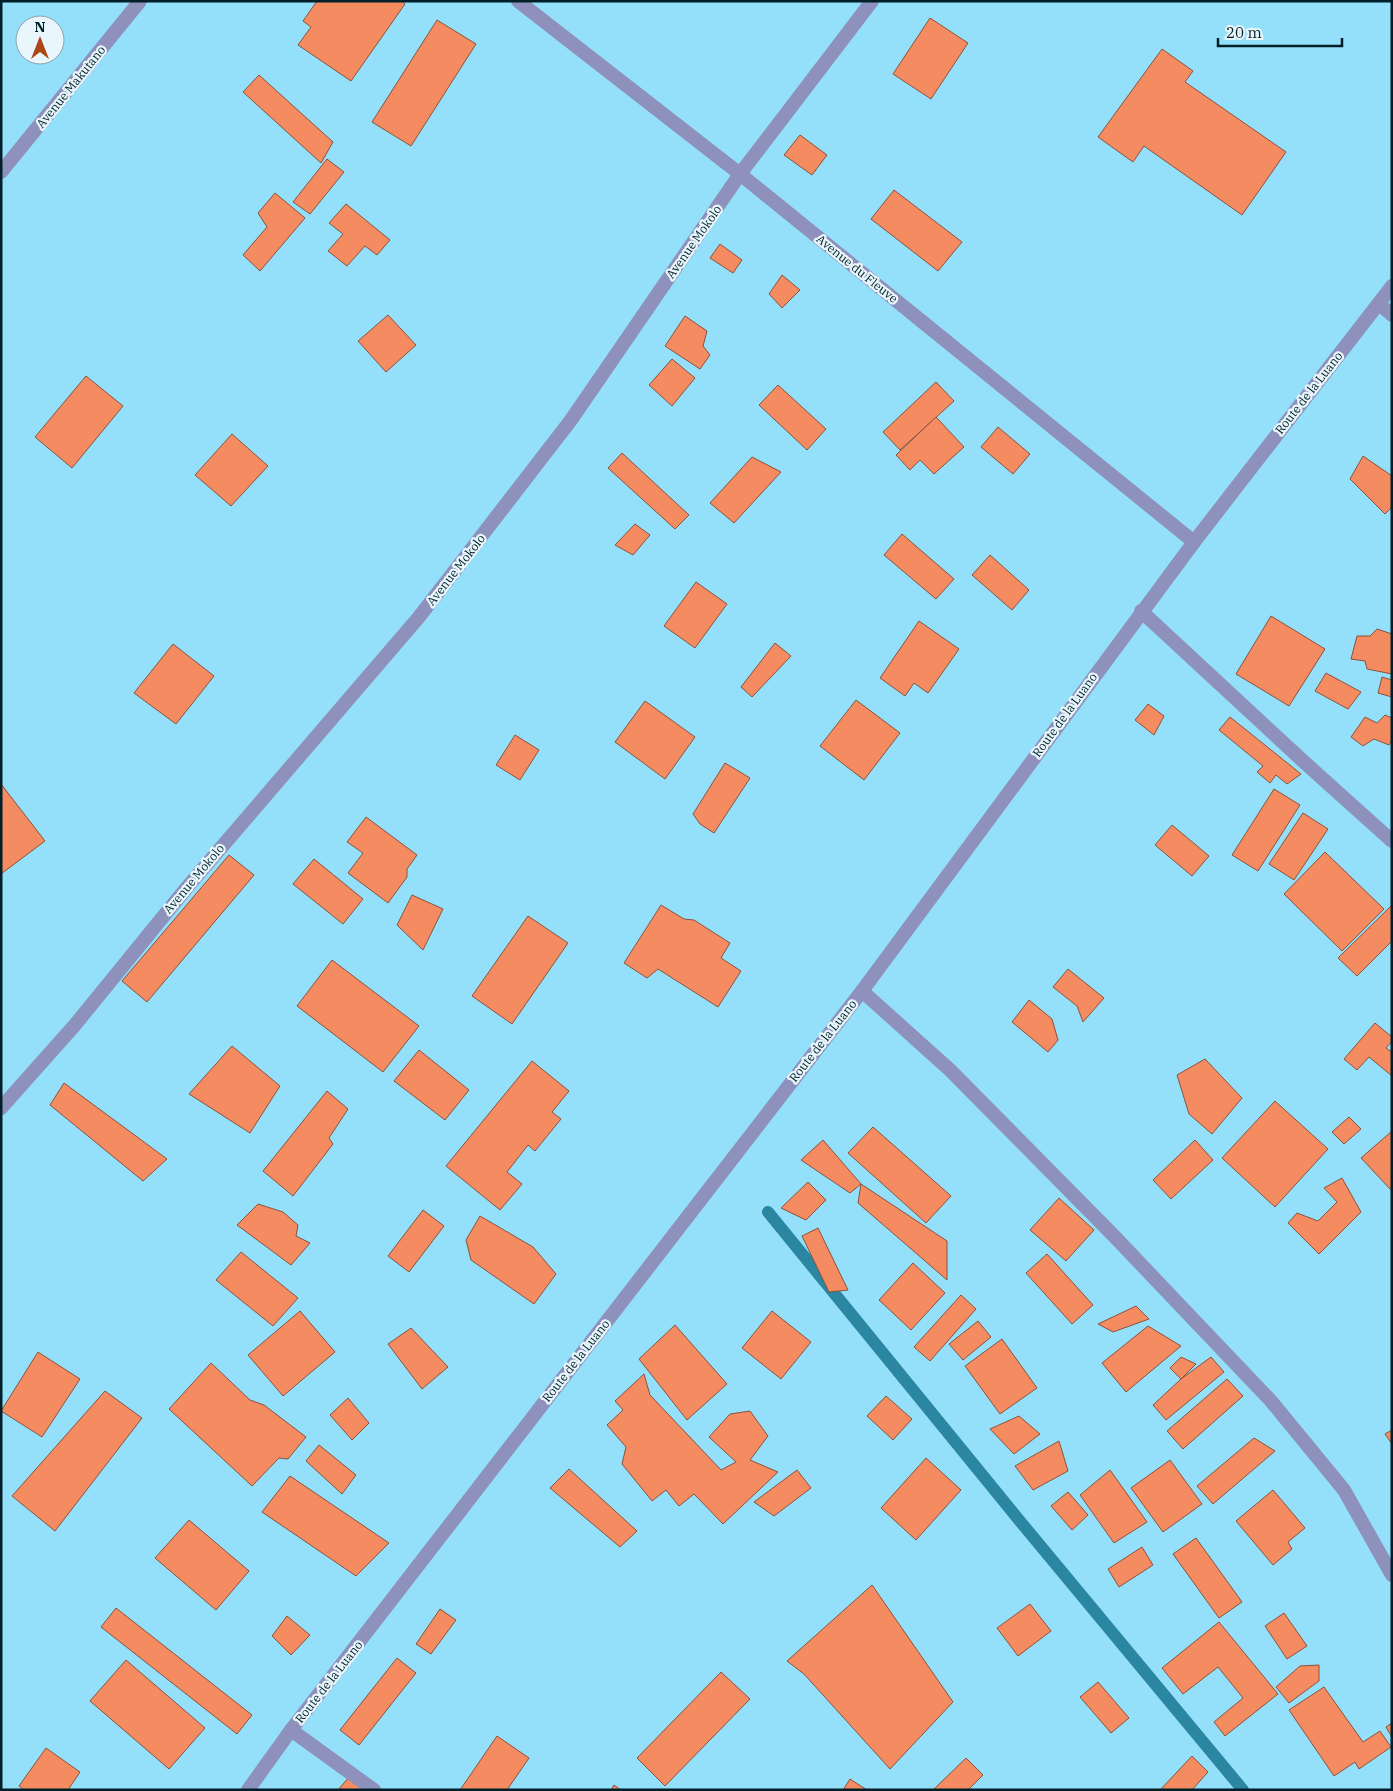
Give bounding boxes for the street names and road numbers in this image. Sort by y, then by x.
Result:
street label: Avenue Makutano [33,42,109,131]
street label: Avenue Mokolo [663,202,725,281]
street label: Avenue du Fleuve [814,231,901,306]
street label: Route de la Luano [1272,348,1346,437]
street label: Avenue Mokolo [423,531,488,608]
street label: Route de la Luano [1029,669,1100,760]
street label: Avenue Mokolo [160,841,227,917]
street label: Route de la Luano [786,996,860,1085]
street label: Route de la Luano [539,1316,613,1405]
street label: Route de la Luano [292,1637,366,1726]

